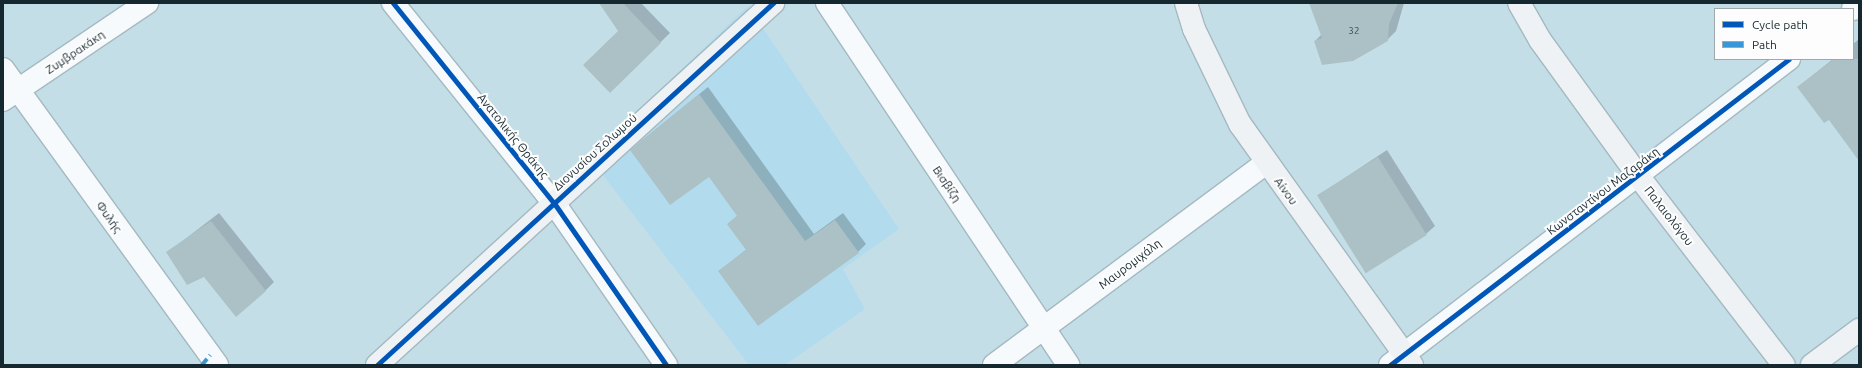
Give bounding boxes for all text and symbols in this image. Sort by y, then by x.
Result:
legend [1714,8,1854,60]
text: Cycle path [1752,18,1808,31]
house number: 32 [1348,25,1360,37]
street label: Ζυμβρακάκη [43,27,107,77]
text: Path [1752,38,1777,51]
street label: Ανατολικής Θράκης [474,91,552,181]
street label: Διονυσίου Σολωμού [550,111,640,193]
street label: Κωνσταντίνου Μαζαράκη [1544,144,1662,238]
street label: Βισβίζη [930,163,964,205]
street label: Αίνου [1271,174,1301,208]
street label: Παλαιολόγου [1641,183,1697,249]
street label: Φυλής [93,198,125,236]
street label: Μαυρομιχάλη [1096,236,1164,292]

